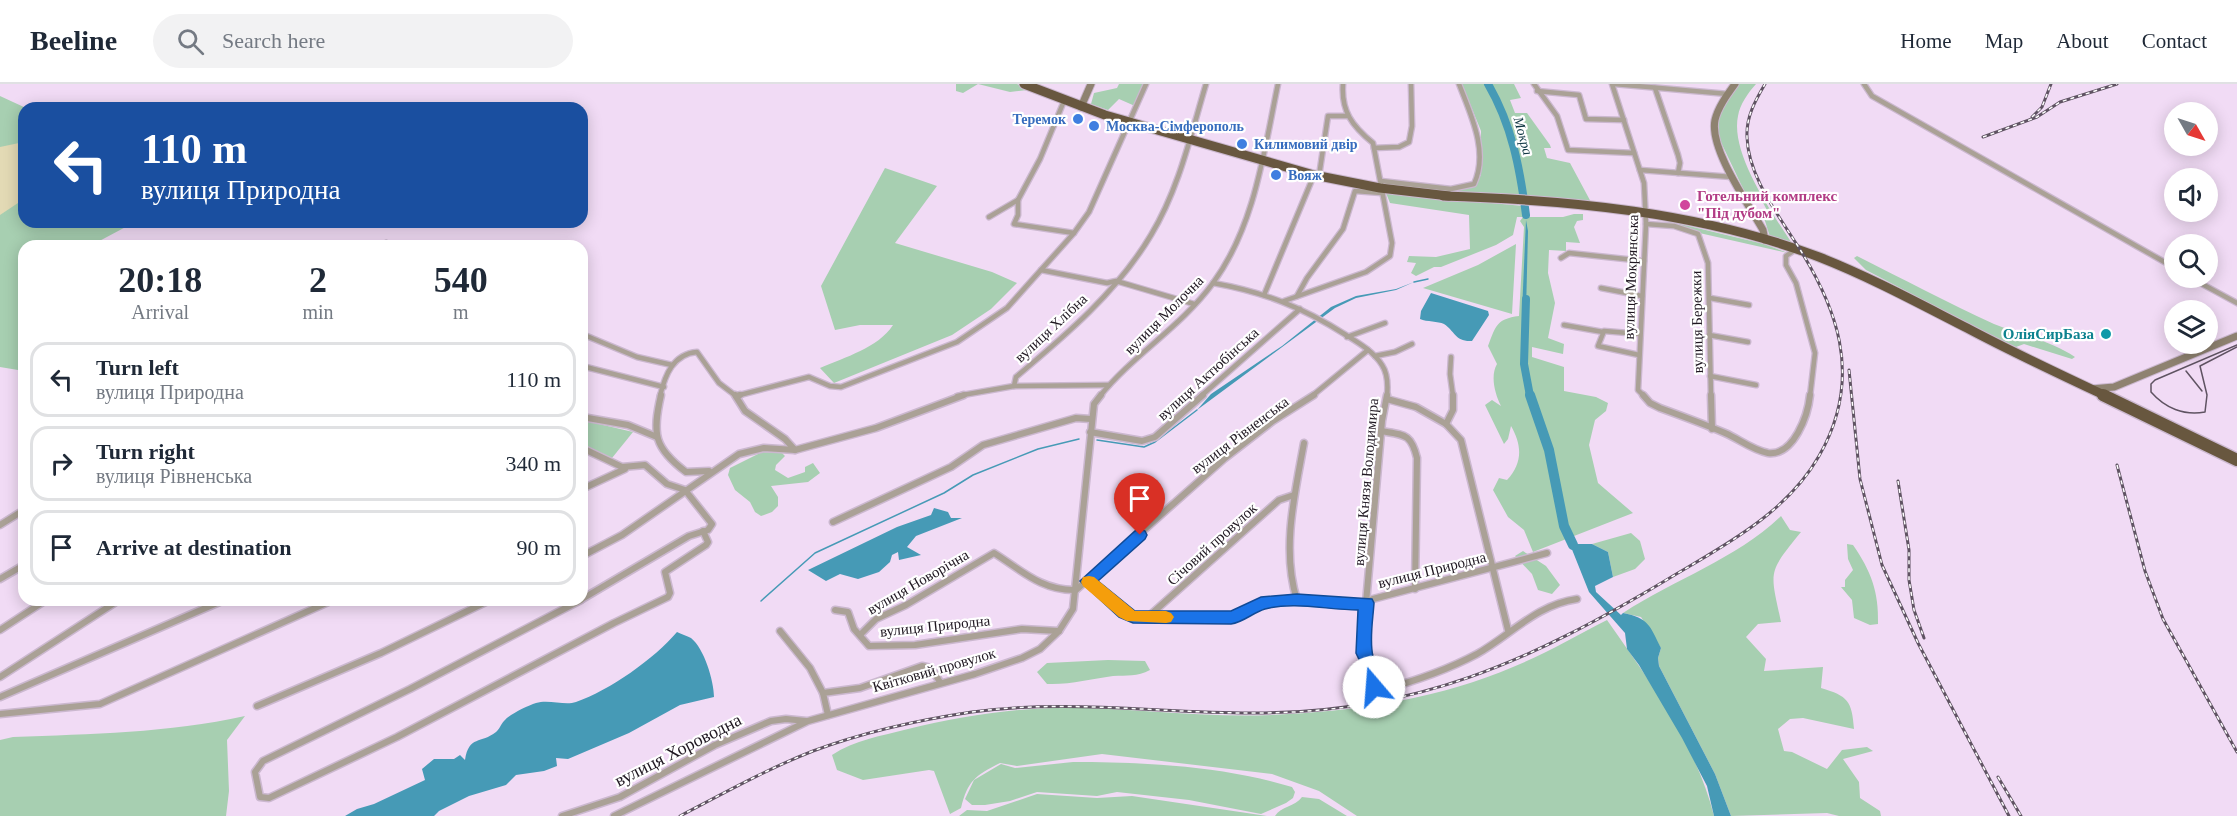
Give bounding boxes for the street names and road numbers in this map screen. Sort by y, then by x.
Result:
street label: вулиця Мокрянська [1621,214,1641,340]
street label: вулиця Бережки [1688,271,1706,373]
street label: вулиця Молочна [1121,272,1207,358]
street label: вулиця Хлібна [1012,290,1090,365]
street label: вулиця Актюбінська [1154,324,1262,424]
street label: вулиця Рівненська [1188,393,1292,477]
street label: вулиця Князя Володимира [1351,397,1381,567]
street label: Січовий провулок [1164,499,1261,588]
street label: вулиця Новорічна [865,546,972,618]
street label: вулиця Природна [1376,549,1488,591]
street label: вулиця Природна [879,612,991,640]
street label: Квітковий провулок [871,645,998,695]
street label: вулиця Хороводна [611,709,745,791]

